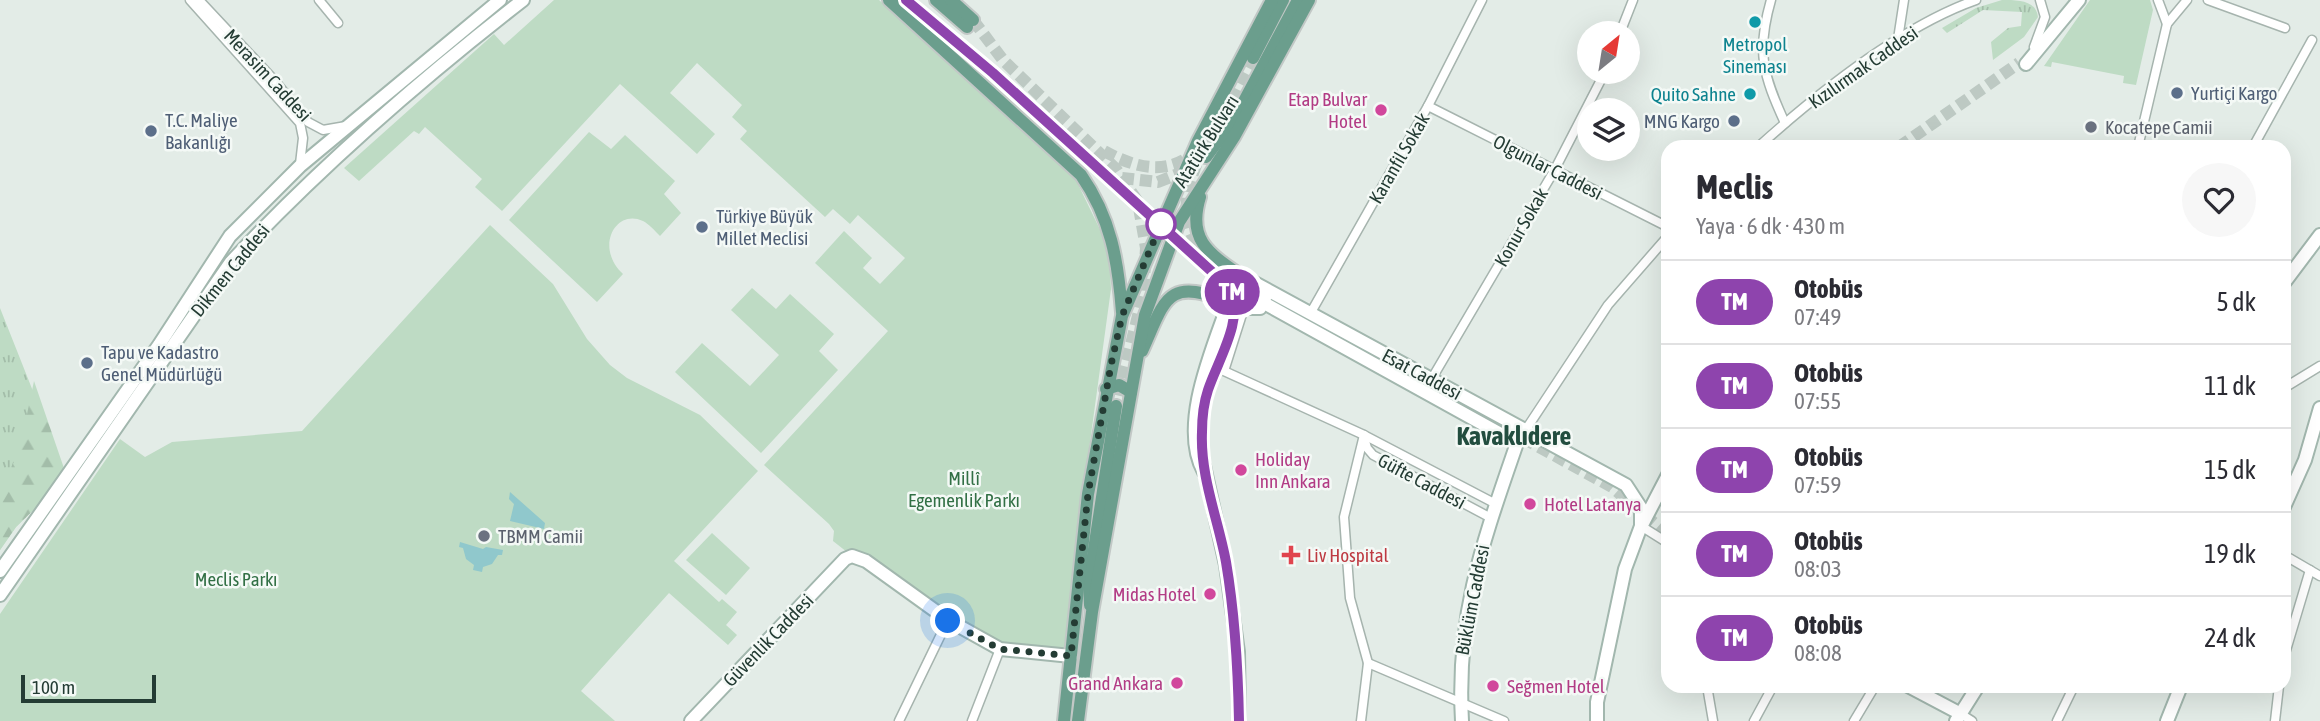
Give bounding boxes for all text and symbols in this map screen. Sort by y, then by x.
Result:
marker: Metropol Sineması [1747,14,1763,30]
north arrow [1577,21,1640,84]
map controls [1577,21,1640,161]
street label: Kızılırmak Caddesi [1804,21,1922,113]
street label: Merasim Caddesi [220,24,316,126]
place label: Metropol Sineması [1723,33,1787,77]
place label: Yurtiçi Kargo [2191,82,2277,104]
place label: Quito Sahne [1651,83,1736,105]
marker: Yurtiçi Kargo [2169,85,2185,101]
marker: Quito Sahne [1742,86,1758,102]
place label: Etap Bulvar Hotel [1288,88,1367,132]
street label: Atatürk Bulvarı [1169,91,1243,191]
button: layers [1577,98,1640,161]
marker: Etap Bulvar Hotel [1373,102,1389,118]
street label: Karanfil Sokak [1364,108,1434,207]
place label: T.C. Maliye Bakanlığı [165,109,238,153]
place label: MNG Kargo [1644,110,1720,132]
marker: MNG Kargo [1726,113,1742,129]
place label: Kocatepe Camii [2105,116,2213,138]
marker: Kocatepe Camii [2083,119,2099,135]
marker: T.C. Maliye Bakanlığı [143,123,159,139]
street label: Olgunlar Caddesi [1490,130,1606,204]
button: heart [2182,163,2256,237]
text: Meclis [1696,168,1773,206]
street label: Konur Sokak [1490,183,1553,270]
place label: Türkiye Büyük Millet Meclisi [716,205,813,249]
unlabelled marker [1146,209,1176,239]
text: Yaya · 6 dk · 430 m [1696,213,1845,239]
street label: Dikmen Caddesi [186,219,274,321]
marker: Türkiye Büyük Millet Meclisi [694,219,710,235]
line badge: TM [1200,269,1264,315]
text: Otobüs [1794,274,1863,304]
text: TM [1219,278,1245,305]
text: 5 dk [2216,287,2256,317]
text: TM [1721,288,1748,315]
text: 07:49 [1794,304,1841,330]
place label: Tapu ve Kadastro Genel Müdürlüğü [101,341,222,385]
street label: Esat Caddesi [1379,344,1465,404]
marker: Tapu ve Kadastro Genel Müdürlüğü [79,355,95,371]
text: Otobüs [1794,358,1863,388]
text: 11 dk [2204,371,2256,401]
text: TM [1721,372,1748,399]
text: 07:55 [1794,388,1841,414]
district label: Kavaklıdere [1457,421,1572,451]
text: Otobüs [1794,442,1863,472]
place label: Holiday Inn Ankara [1255,448,1331,492]
street label: Güfte Caddesi [1374,449,1470,513]
text: 15 dk [2204,455,2256,485]
text: TM [1721,456,1748,483]
marker: Holiday Inn Ankara [1233,462,1249,478]
park label: Millî Egemenlik Parkı [908,467,1020,511]
text: 07:59 [1794,472,1841,498]
place label: Hotel Latanya [1544,493,1642,515]
marker: Hotel Latanya [1522,496,1538,512]
place label: TBMM Camii [498,525,583,547]
text: Otobüs [1794,526,1863,556]
marker: TBMM Camii [476,528,492,544]
text: 19 dk [2204,539,2256,569]
text: TM [1721,540,1748,567]
street label: Büklüm Caddesi [1451,543,1493,657]
place label: Liv Hospital [1307,544,1389,566]
marker: Liv Hospital [1281,545,1301,565]
text: 08:03 [1794,556,1842,582]
park label: Meclis Parkı [195,568,277,590]
place label: Midas Hotel [1113,583,1196,605]
marker: Midas Hotel [1202,586,1218,602]
street label: Güvenlik Caddesi [718,589,818,691]
your location [930,603,965,638]
text: Otobüs [1794,610,1863,640]
text: 24 dk [2204,623,2256,653]
text: TM [1721,624,1748,651]
text: 08:08 [1794,640,1842,666]
scale bar [21,672,156,704]
place label: Grand Ankara [1068,672,1163,694]
marker: Grand Ankara [1169,675,1185,691]
place label: Seğmen Hotel [1507,675,1605,697]
text: 100 m [32,676,75,698]
marker: Seğmen Hotel [1485,678,1501,694]

